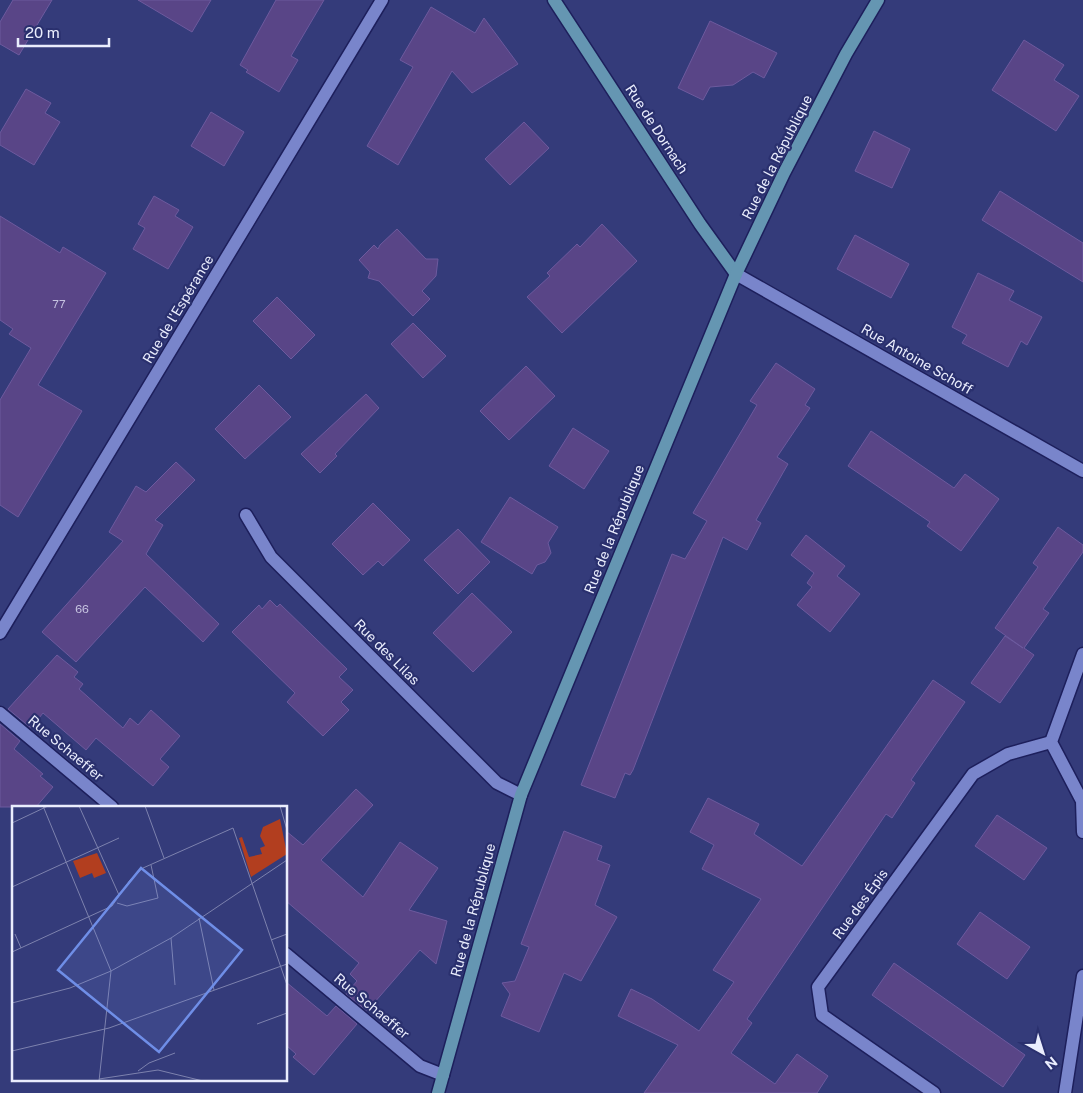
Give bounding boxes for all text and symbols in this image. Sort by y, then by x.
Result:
scale bar [18,15,109,47]
text: 20 m [25,24,60,41]
street label: Rue de Dornach [622,82,692,176]
street label: Rue de la République [739,92,815,222]
street label: Rue de l'Espérance [139,252,217,366]
house number: 77 [52,298,66,310]
street label: Rue Antoine Schoff [859,321,976,398]
street label: Rue de la République [581,462,647,596]
house number: 66 [75,603,89,615]
street label: Rue des Lilas [351,616,423,688]
street label: Rue Schaeffer [25,712,107,784]
inset map [12,806,288,1080]
street label: Rue de la République [447,841,499,978]
street label: Rue des Épis [828,865,891,942]
street label: Rue Schaeffer [331,970,413,1042]
north arrow [1018,1028,1068,1078]
text: N [1042,1053,1060,1073]

